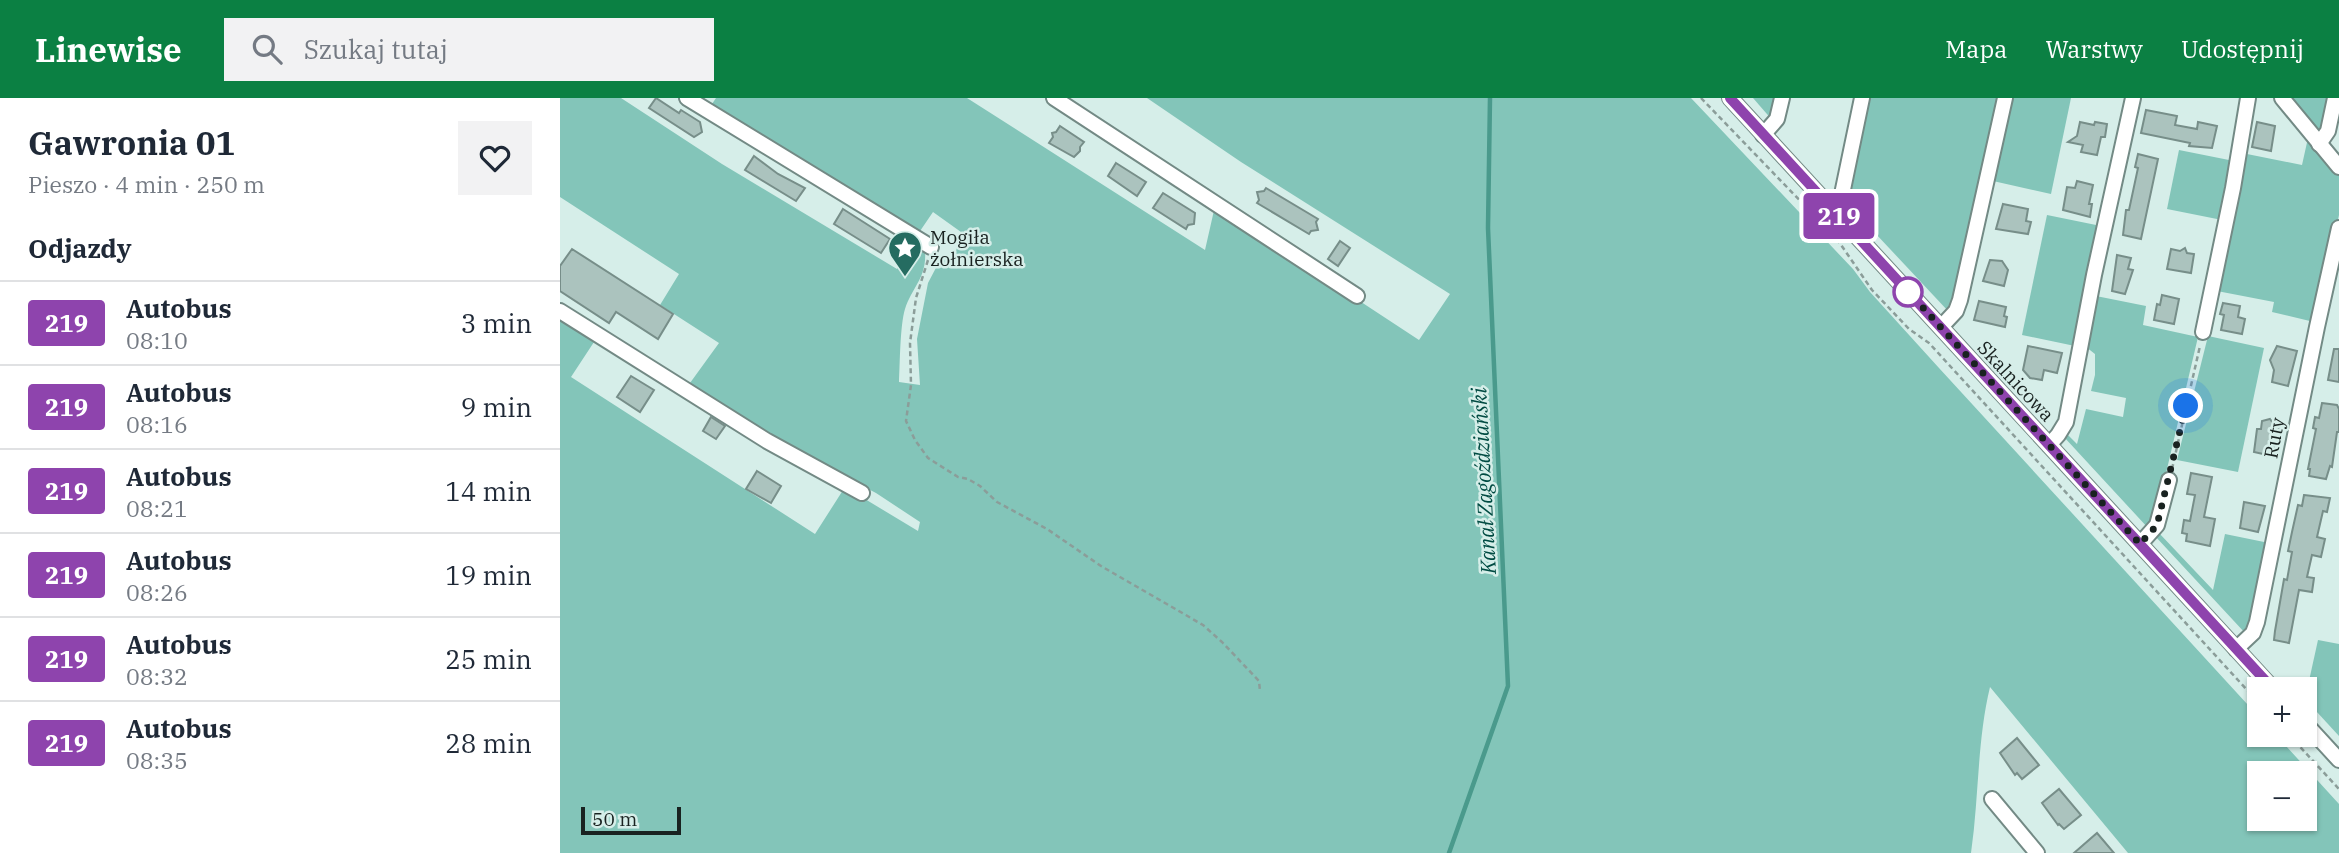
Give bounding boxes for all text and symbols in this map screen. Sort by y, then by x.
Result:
search box [224,18,714,81]
text: Linewise [35,28,182,71]
icon: search [248,30,286,68]
text: Szukaj tutaj [304,32,448,66]
text: Mapa [1945,33,2007,65]
text: Warstwy [2045,33,2143,65]
text: Udostępnij [2181,33,2304,65]
text: Gawronia 01 [28,121,235,164]
button: heart [458,121,532,195]
text: Pieszo · 4 min · 250 m [28,169,265,199]
line badge: 219 [1799,193,1879,239]
text: 219 [1817,200,1861,232]
place label: Mogiła żołnierska [930,225,1024,271]
place icon: Mogiła żołnierska [886,229,924,278]
text: Odjazdy [28,231,132,265]
unlabelled marker [1893,277,1923,307]
text: Autobus [126,291,232,325]
text: 3 min [461,306,532,340]
text: 219 [45,307,88,339]
text: 08:10 [126,325,188,355]
street label: Skalnicowa [1973,336,2059,426]
text: Autobus [126,375,232,409]
water label: Kanał Zagoździański [1464,386,1502,576]
your location [2168,388,2203,423]
text: 9 min [461,390,532,424]
text: 219 [45,391,88,423]
text: 08:16 [126,409,188,439]
street label: Ruty [2258,415,2290,461]
text: Autobus [126,459,232,493]
text: 14 min [445,474,532,508]
text: 219 [45,475,88,507]
text: 08:21 [126,493,188,523]
text: Autobus [126,543,232,577]
text: 19 min [445,558,532,592]
text: 219 [45,559,88,591]
text: 08:26 [126,577,188,607]
text: Autobus [126,627,232,661]
text: 25 min [445,642,532,676]
text: 219 [45,643,88,675]
text: 08:32 [126,661,188,691]
map controls [2247,677,2317,831]
button: + [2247,677,2317,747]
text: Autobus [126,711,232,745]
text: 28 min [445,726,532,760]
text: 219 [45,727,88,759]
text: 08:35 [126,745,188,775]
button: − [2247,761,2317,831]
scale bar [581,804,681,836]
text: 50 m [592,807,637,831]

